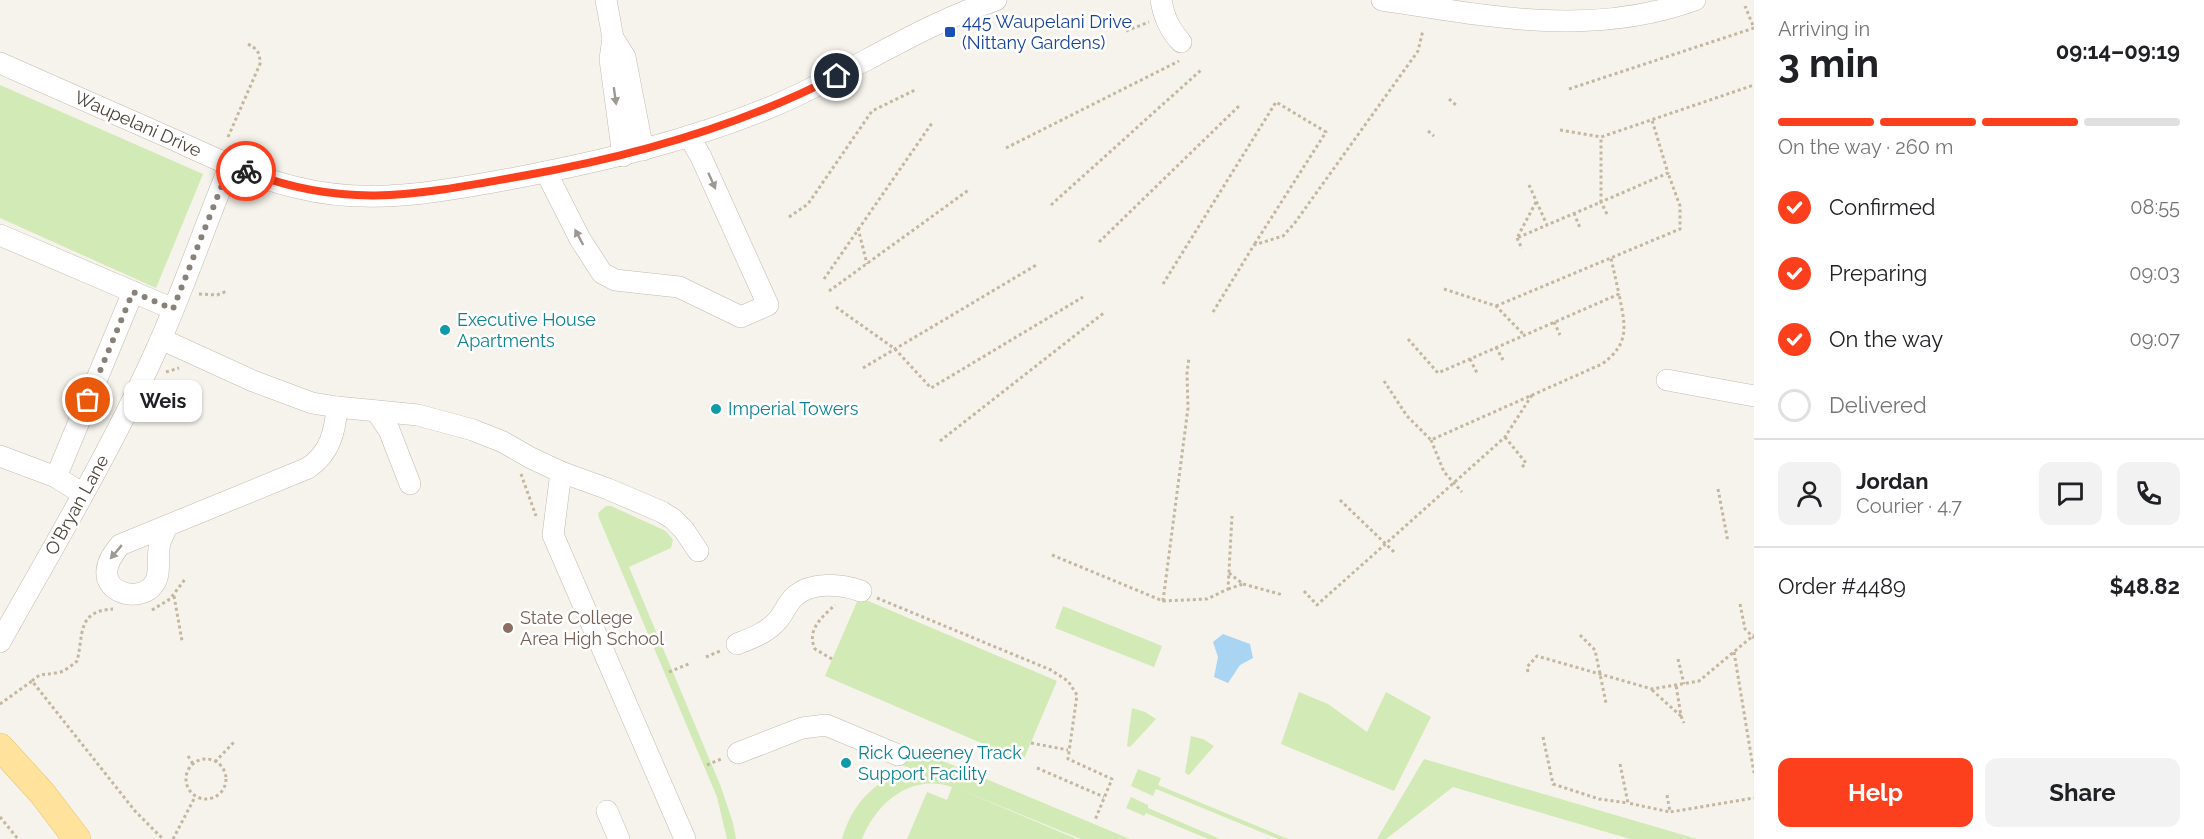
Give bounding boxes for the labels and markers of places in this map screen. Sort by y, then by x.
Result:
place label: 445 Waupelani Drive (Nittany Gardens) [962,11,1133,53]
marker: 445 Waupelani Drive (Nittany Gardens) [943,25,957,39]
pin [811,50,862,101]
place label: Executive House Apartments [457,309,596,351]
marker: Executive House Apartments [438,323,452,337]
pin [62,374,113,425]
callout: Weis [124,379,202,421]
place label: Imperial Towers [728,398,859,419]
marker: Imperial Towers [709,402,723,416]
place label: State College Area High School [520,607,664,649]
marker: State College Area High School [501,621,515,635]
place label: Rick Queeney Track Support Facility [858,742,1022,784]
marker: Rick Queeney Track Support Facility [839,756,853,770]

